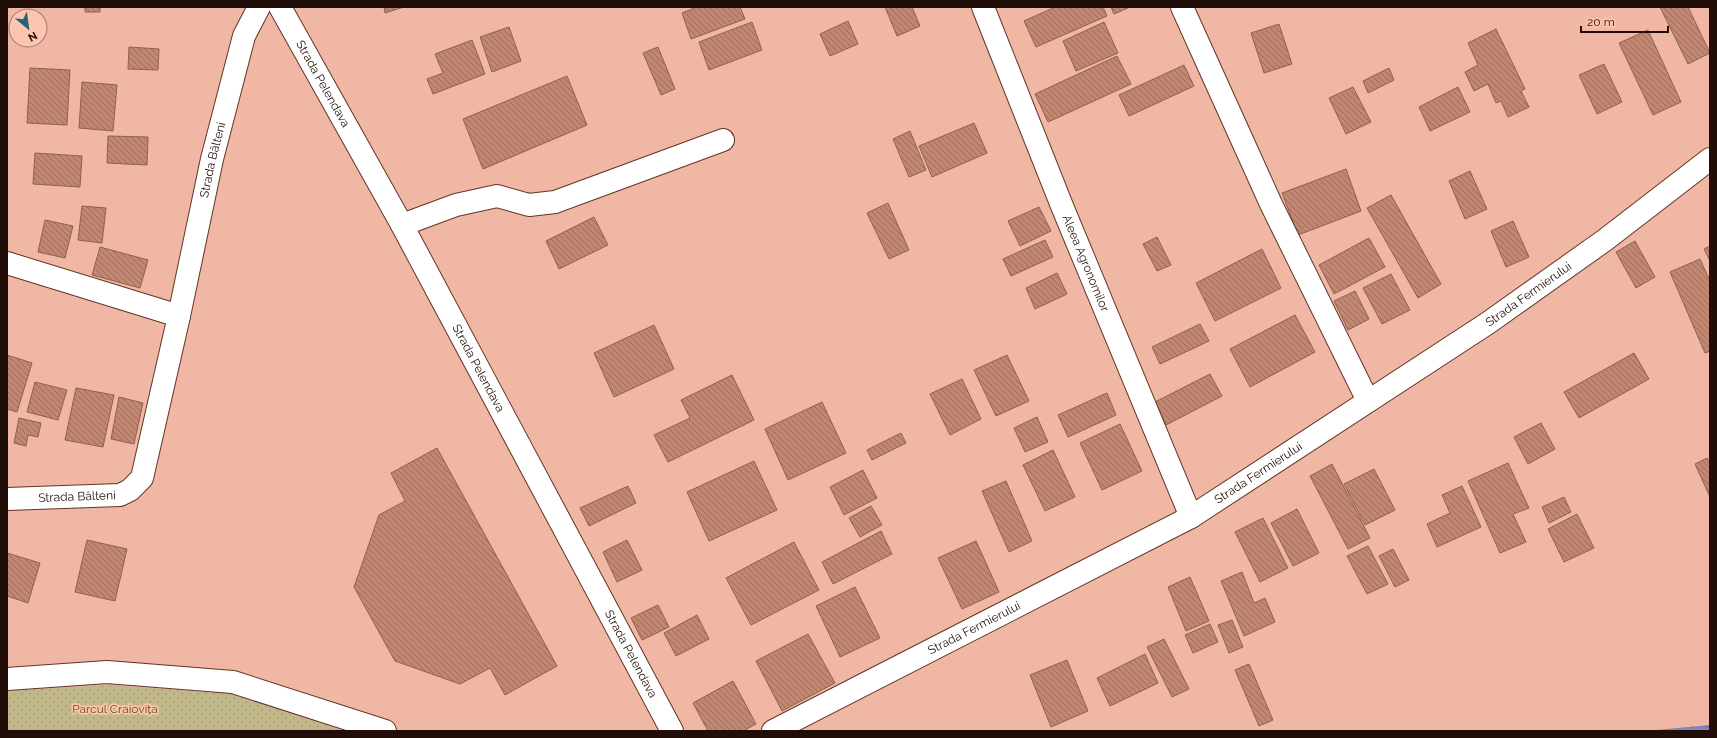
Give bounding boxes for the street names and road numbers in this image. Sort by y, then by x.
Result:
street label: Strada Pelendava [293,38,353,130]
street label: Strada Bâlteni [197,121,228,199]
street label: Aleea Agronomilor [1059,213,1112,314]
street label: Strada Fermierului [1483,259,1574,330]
street label: Strada Pelendava [449,322,507,414]
street label: Strada Fermierului [1212,439,1305,507]
street label: Strada Bâlteni [38,488,116,505]
street label: Strada Fermierului [926,599,1023,657]
street label: Strada Pelendava [602,608,660,700]

